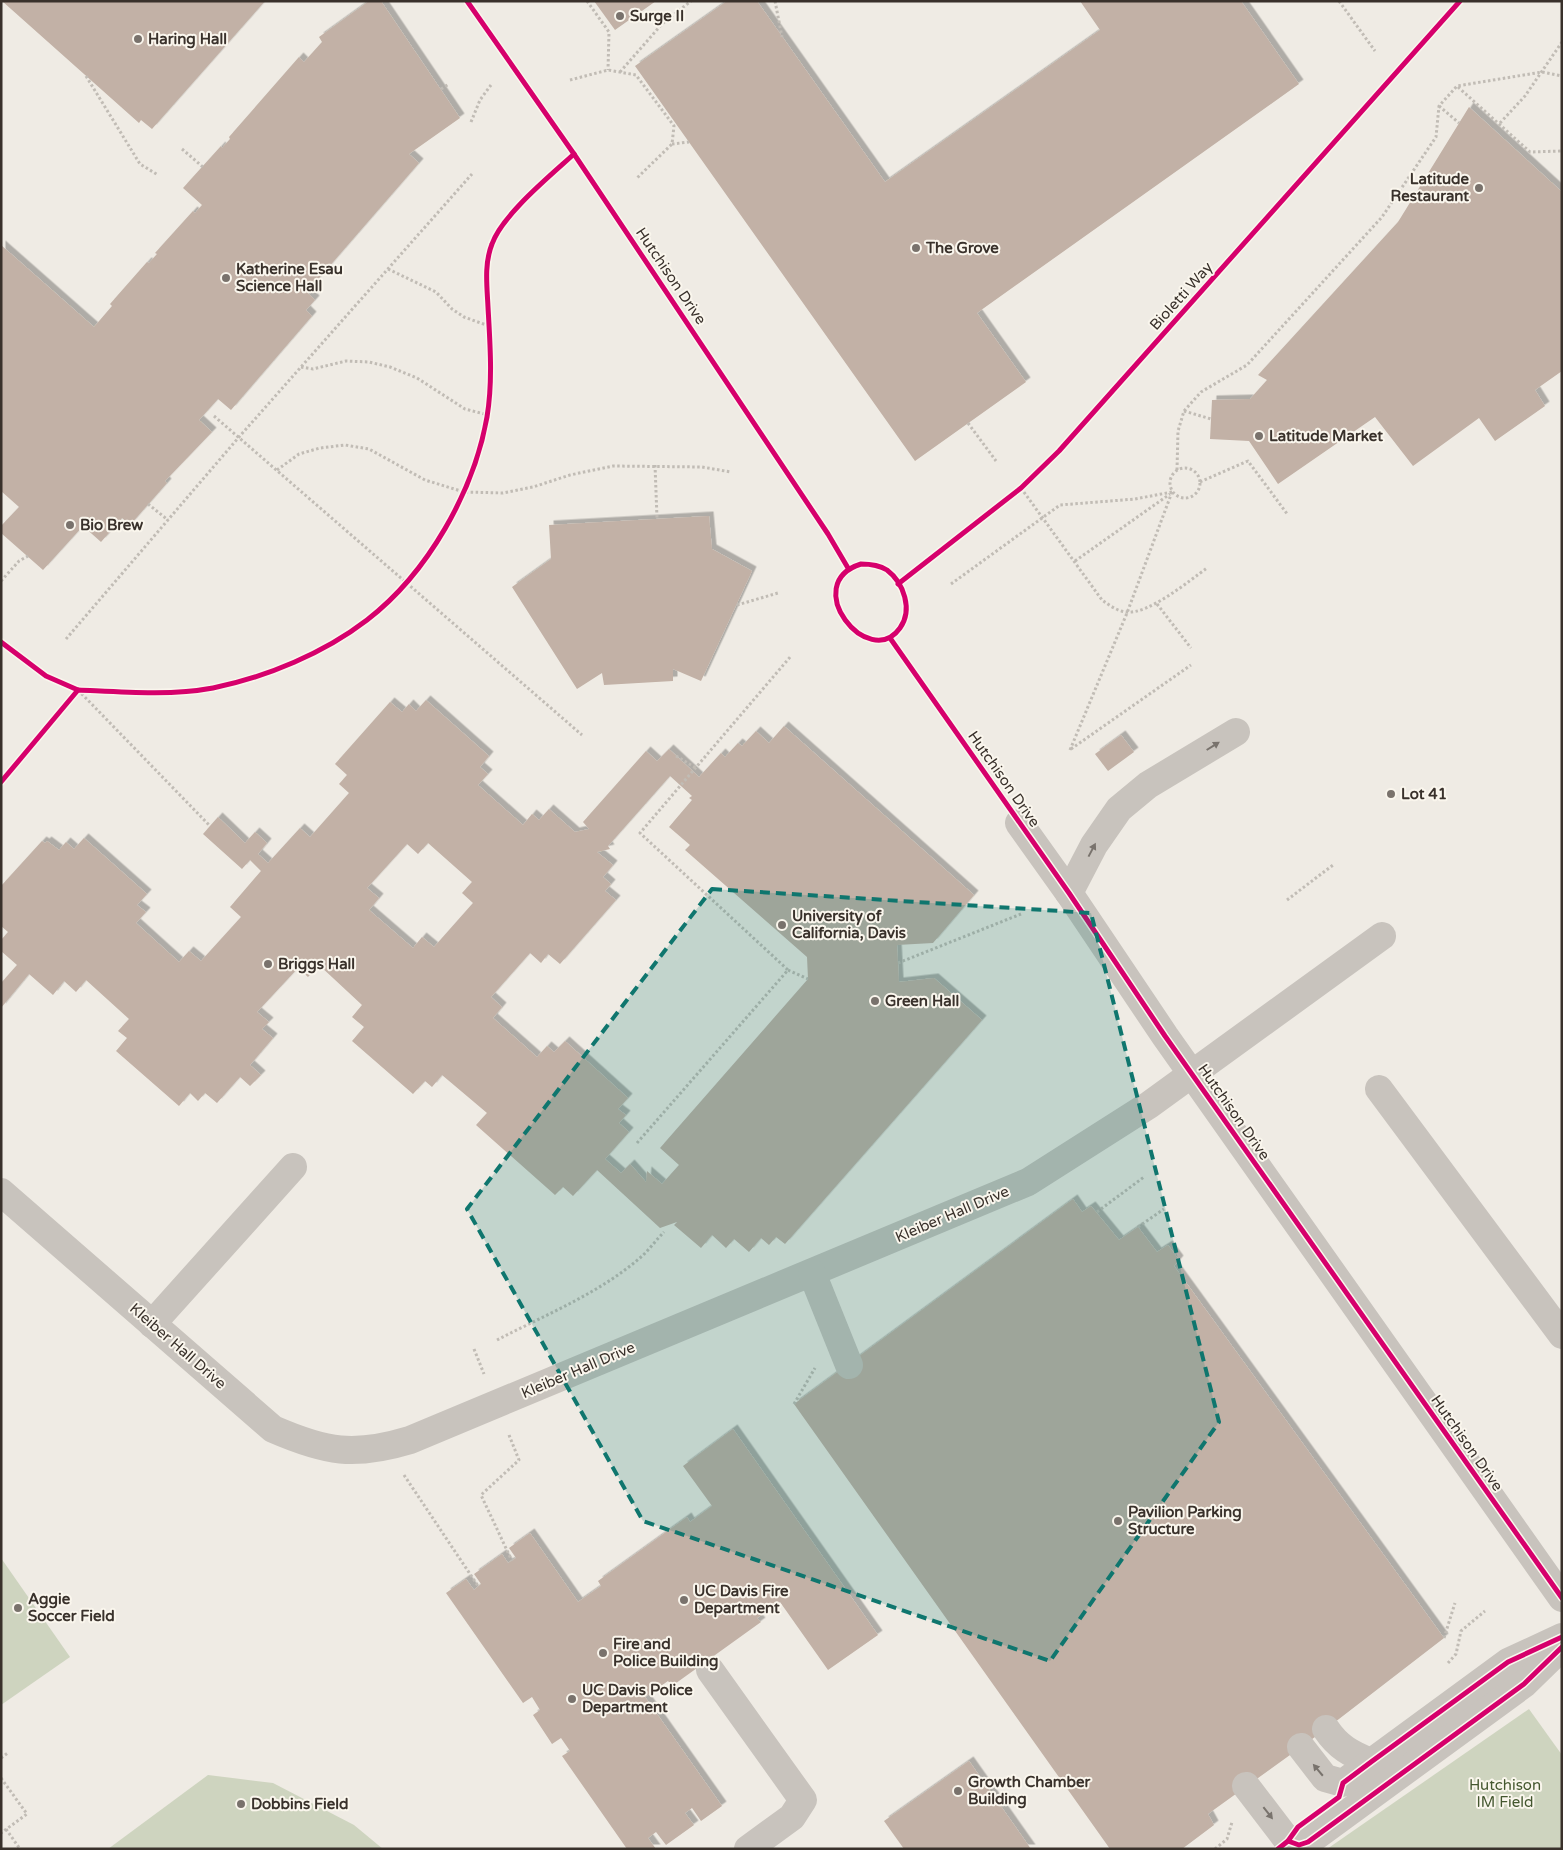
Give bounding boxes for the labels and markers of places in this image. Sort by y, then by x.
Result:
place label: Surge II [630,7,684,26]
marker: Surge II [614,10,626,22]
place label: Haring Hall [148,30,227,49]
marker: Haring Hall [132,33,144,45]
place label: Latitude Restaurant [1391,170,1469,205]
marker: Latitude Restaurant [1473,182,1485,194]
place label: The Grove [925,239,999,257]
marker: The Grove [910,242,922,254]
place label: Katherine Esau Science Hall [236,260,343,295]
marker: Katherine Esau Science Hall [220,272,232,284]
place label: Latitude Market [1269,427,1383,445]
marker: Latitude Market [1253,430,1265,442]
place label: Bio Brew [80,516,143,534]
marker: Bio Brew [64,519,76,531]
place label: Lot 41 [1401,785,1447,803]
marker: Lot 41 [1385,788,1397,800]
place label: University of California, Davis [792,907,906,942]
marker: University of California, Davis [776,919,788,931]
place label: Briggs Hall [278,955,355,974]
marker: Briggs Hall [262,958,274,970]
place label: Green Hall [885,992,959,1010]
marker: Green Hall [869,995,881,1007]
place label: Pavilion Parking Structure [1128,1503,1242,1538]
marker: Pavilion Parking Structure [1112,1515,1124,1527]
place label: UC Davis Fire Department [694,1582,789,1618]
place label: Aggie Soccer Field [28,1590,115,1625]
marker: UC Davis Fire Department [678,1594,690,1606]
marker: Aggie Soccer Field [12,1602,24,1614]
place label: Fire and Police Building [613,1635,718,1671]
marker: Fire and Police Building [597,1647,609,1659]
place label: UC Davis Police Department [582,1681,693,1717]
marker: UC Davis Police Department [566,1693,578,1705]
place label: Growth Chamber Building [968,1773,1091,1809]
marker: Growth Chamber Building [952,1785,964,1797]
place label: Dobbins Field [251,1795,348,1813]
marker: Dobbins Field [235,1798,247,1810]

